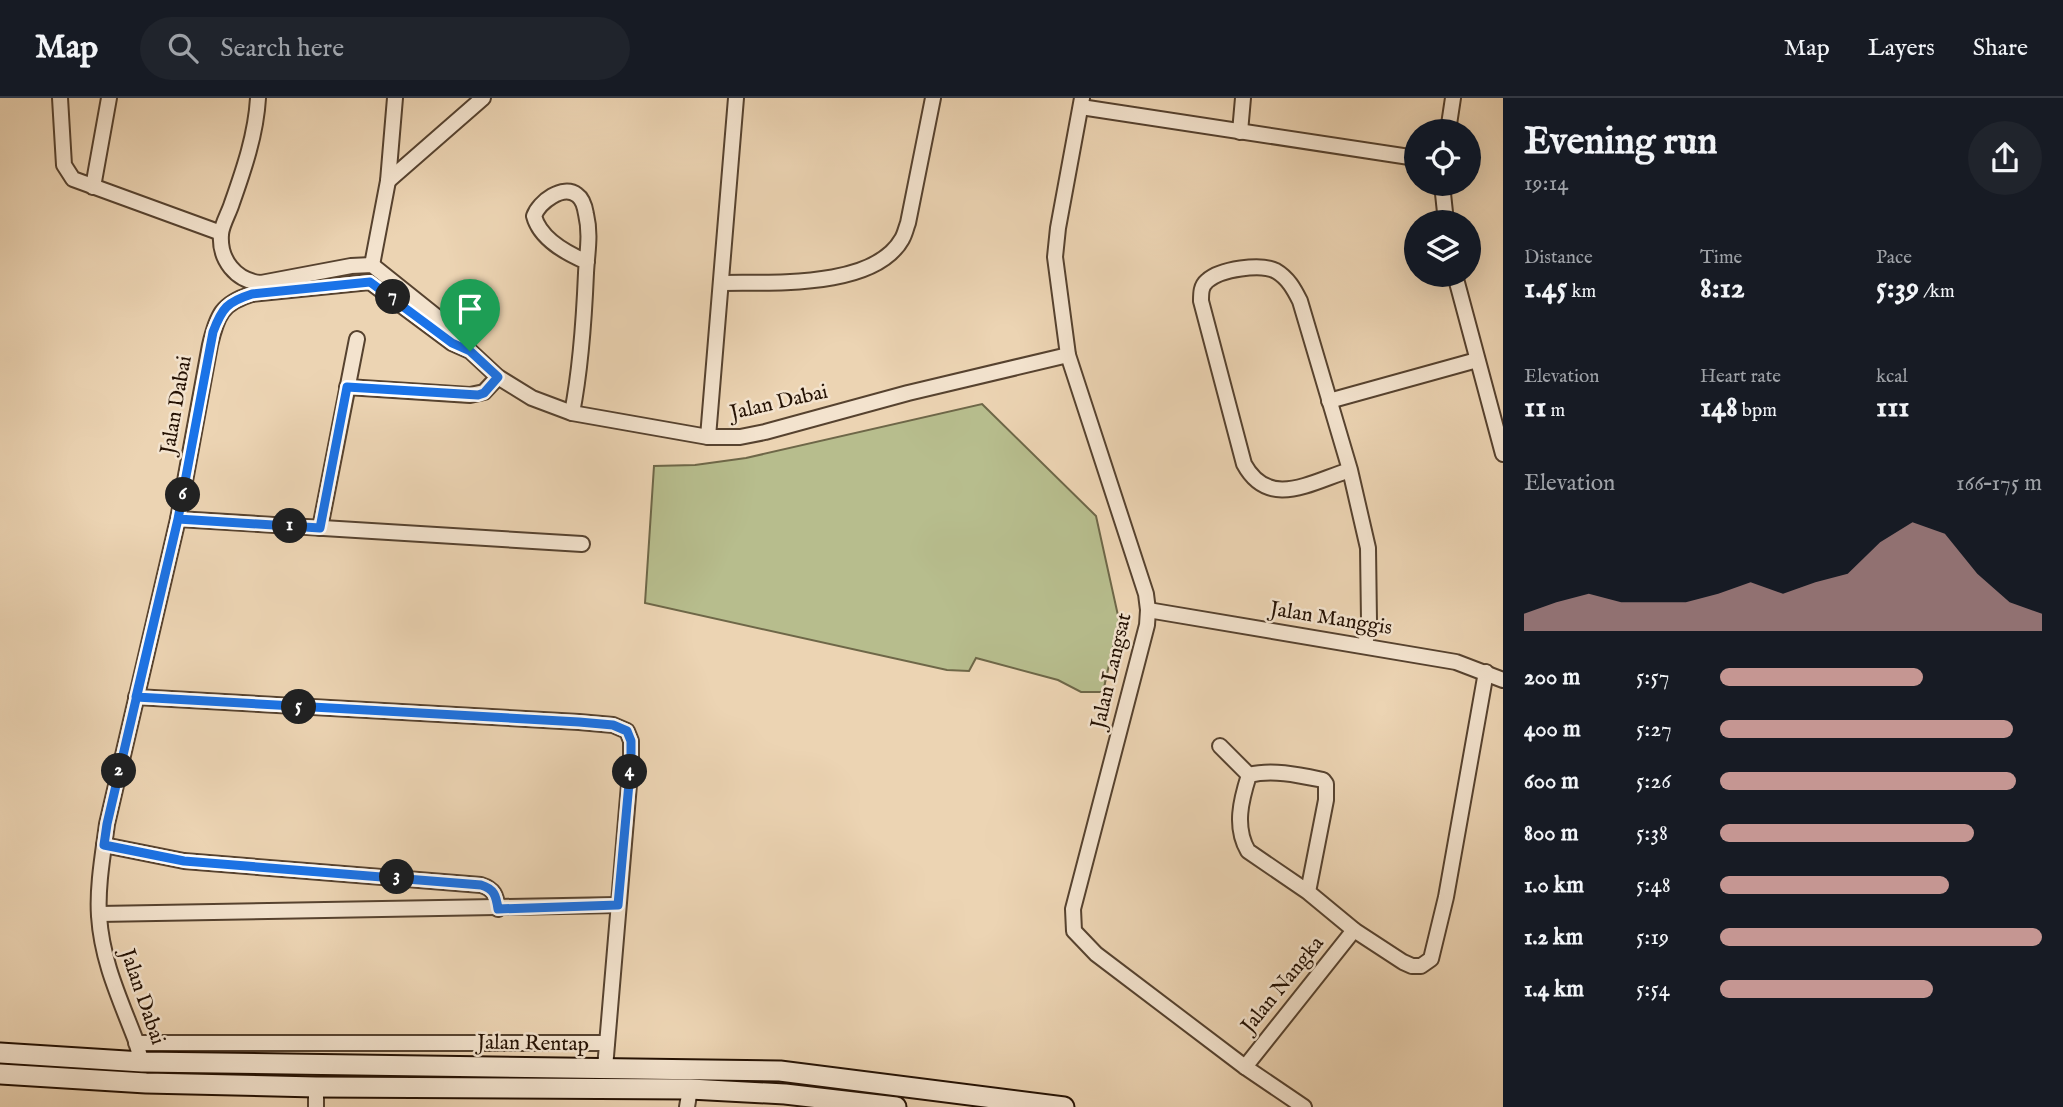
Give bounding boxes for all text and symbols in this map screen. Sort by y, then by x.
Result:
search box [140,17,630,80]
text: Map [35,27,98,69]
icon: search [164,29,202,67]
text: Search here [220,32,344,65]
text: Map [1784,33,1830,64]
text: Layers [1868,33,1935,64]
text: Share [1973,33,2028,64]
map controls [1404,119,1481,287]
button: locate [1404,119,1481,196]
text: Evening run [1524,119,1718,167]
button: share [1968,121,2042,195]
text: 19:14 [1524,169,1569,198]
button: layers [1404,210,1481,287]
text: Distance [1524,246,1593,270]
text: Time [1700,246,1742,270]
text: Pace [1876,246,1912,270]
text: 1.45 [1524,270,1567,308]
text: 8:12 [1700,270,1745,308]
text: 5:39 [1876,270,1919,308]
pin [440,279,500,351]
pin: 7 [376,280,410,314]
text: km [1567,280,1596,304]
text: /km [1919,280,1955,304]
text: 7 [388,284,397,308]
icon: arrive [451,290,489,328]
street label: Jalan Dabai [155,354,199,458]
text: Elevation [1524,365,1599,389]
text: Heart rate [1700,365,1781,389]
text: kcal [1876,365,1908,389]
street label: Jalan Dabai [726,379,831,428]
text: 11 [1524,389,1546,427]
text: 148 [1700,389,1738,427]
text: 111 [1876,389,1910,427]
text: m [1546,399,1565,423]
text: bpm [1738,399,1777,423]
text: Elevation [1524,469,1615,498]
text: 166–175 m [1956,469,2042,498]
pin: 6 [166,478,200,512]
text: 6 [178,482,187,506]
pin: 1 [272,508,308,544]
text: 1 [286,513,293,537]
street label: Jalan Manggis [1266,596,1394,642]
street label: Jalan Langsat [1085,610,1138,733]
text: 200 m [1524,663,1580,692]
text: 5:57 [1636,663,1670,692]
pin: 5 [282,690,316,724]
text: 5 [295,694,302,718]
text: 400 m [1524,715,1581,744]
text: 5:27 [1636,715,1672,744]
pin: 2 [102,754,136,788]
pin: 4 [612,754,648,790]
text: 2 [114,758,123,782]
text: 4 [625,759,634,783]
text: 600 m [1524,767,1579,796]
text: 5:26 [1636,767,1671,796]
text: 800 m [1524,819,1578,848]
text: 5:38 [1636,819,1668,848]
pin: 3 [380,860,414,894]
text: 3 [393,864,400,888]
text: 1.0 km [1524,871,1584,900]
text: 5:48 [1636,871,1671,900]
text: 1.2 km [1524,923,1583,952]
text: 5:19 [1636,923,1669,952]
street label: Jalan Nangka [1234,930,1331,1041]
street label: Jalan Dabai [112,944,171,1048]
text: 1.4 km [1524,975,1584,1004]
text: 5:54 [1636,975,1670,1004]
street label: Jalan Rentap [475,1029,589,1058]

